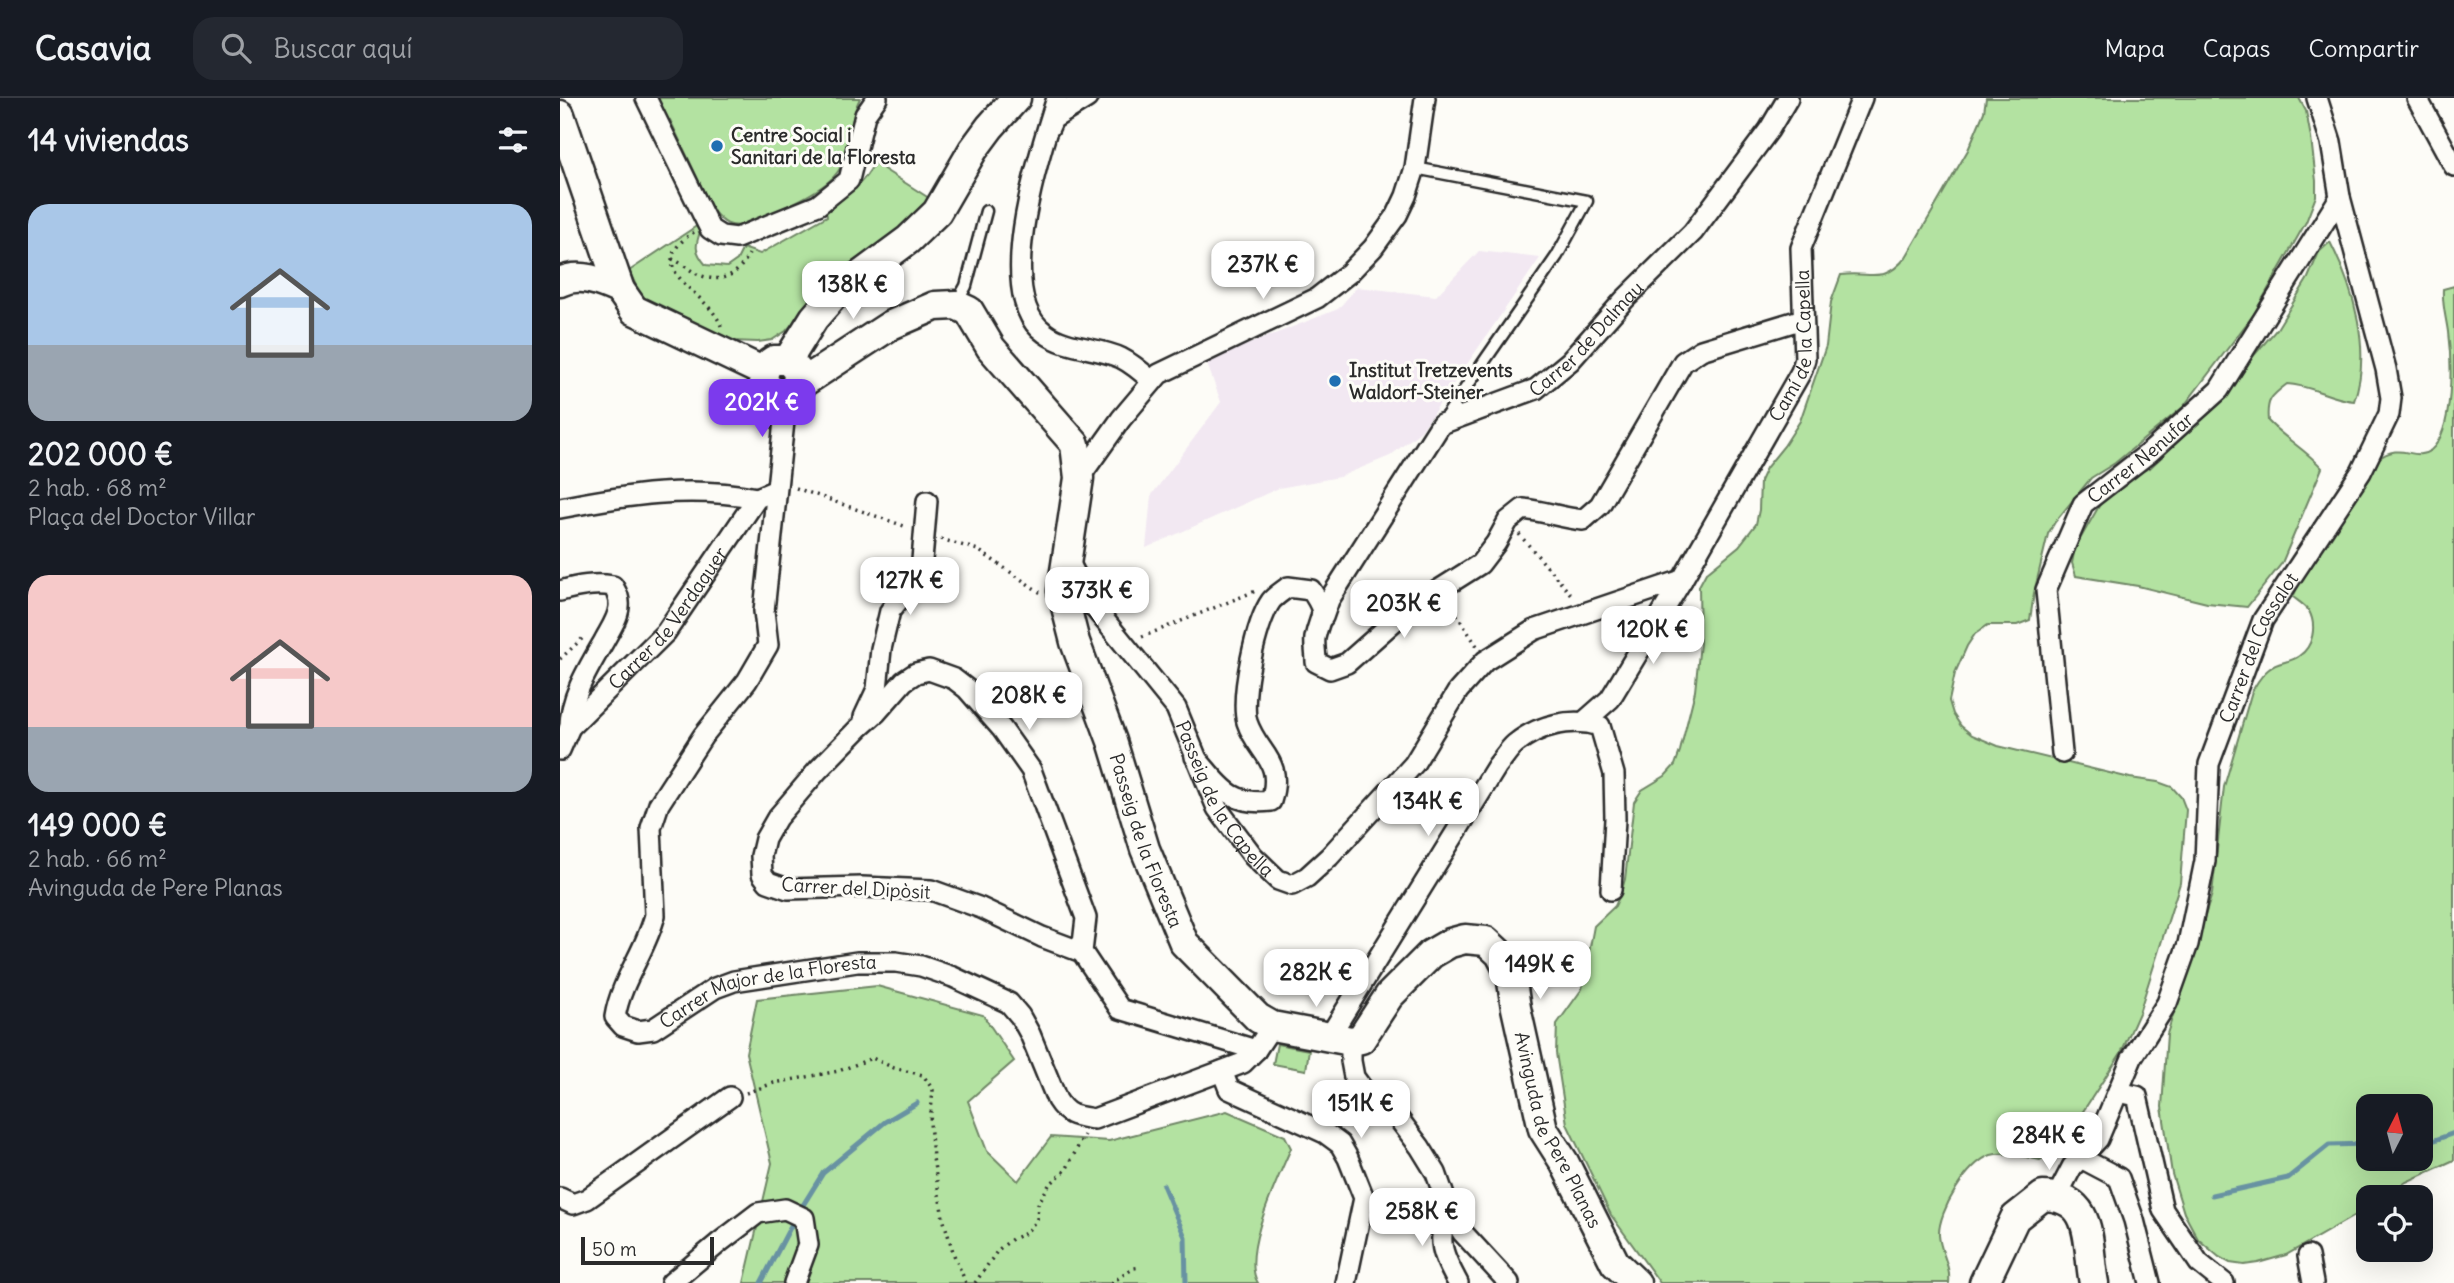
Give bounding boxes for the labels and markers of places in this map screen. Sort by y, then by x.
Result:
place label: Centre Social i Sanitari de la Floresta [731,123,916,169]
marker: Centre Social i Sanitari de la Floresta [709,138,725,154]
pin: 237K € [1206,242,1320,301]
pin: 138K € [796,262,910,321]
place label: Institut Tretzevents Waldorf-Steiner [1349,358,1513,404]
marker: Institut Tretzevents Waldorf-Steiner [1327,373,1343,389]
pin: 202K € [705,380,819,439]
pin: 127K € [853,558,967,617]
pin: 373K € [1040,568,1154,627]
pin: 203K € [1347,580,1461,640]
pin: 120K € [1596,606,1710,666]
pin: 208K € [972,672,1086,732]
pin: 134K € [1371,778,1485,838]
pin: 149K € [1483,942,1597,1001]
pin: 282K € [1259,950,1373,1009]
pin: 151K € [1304,1080,1418,1140]
pin: 284K € [1992,1112,2106,1172]
pin: 258K € [1365,1188,1479,1248]

